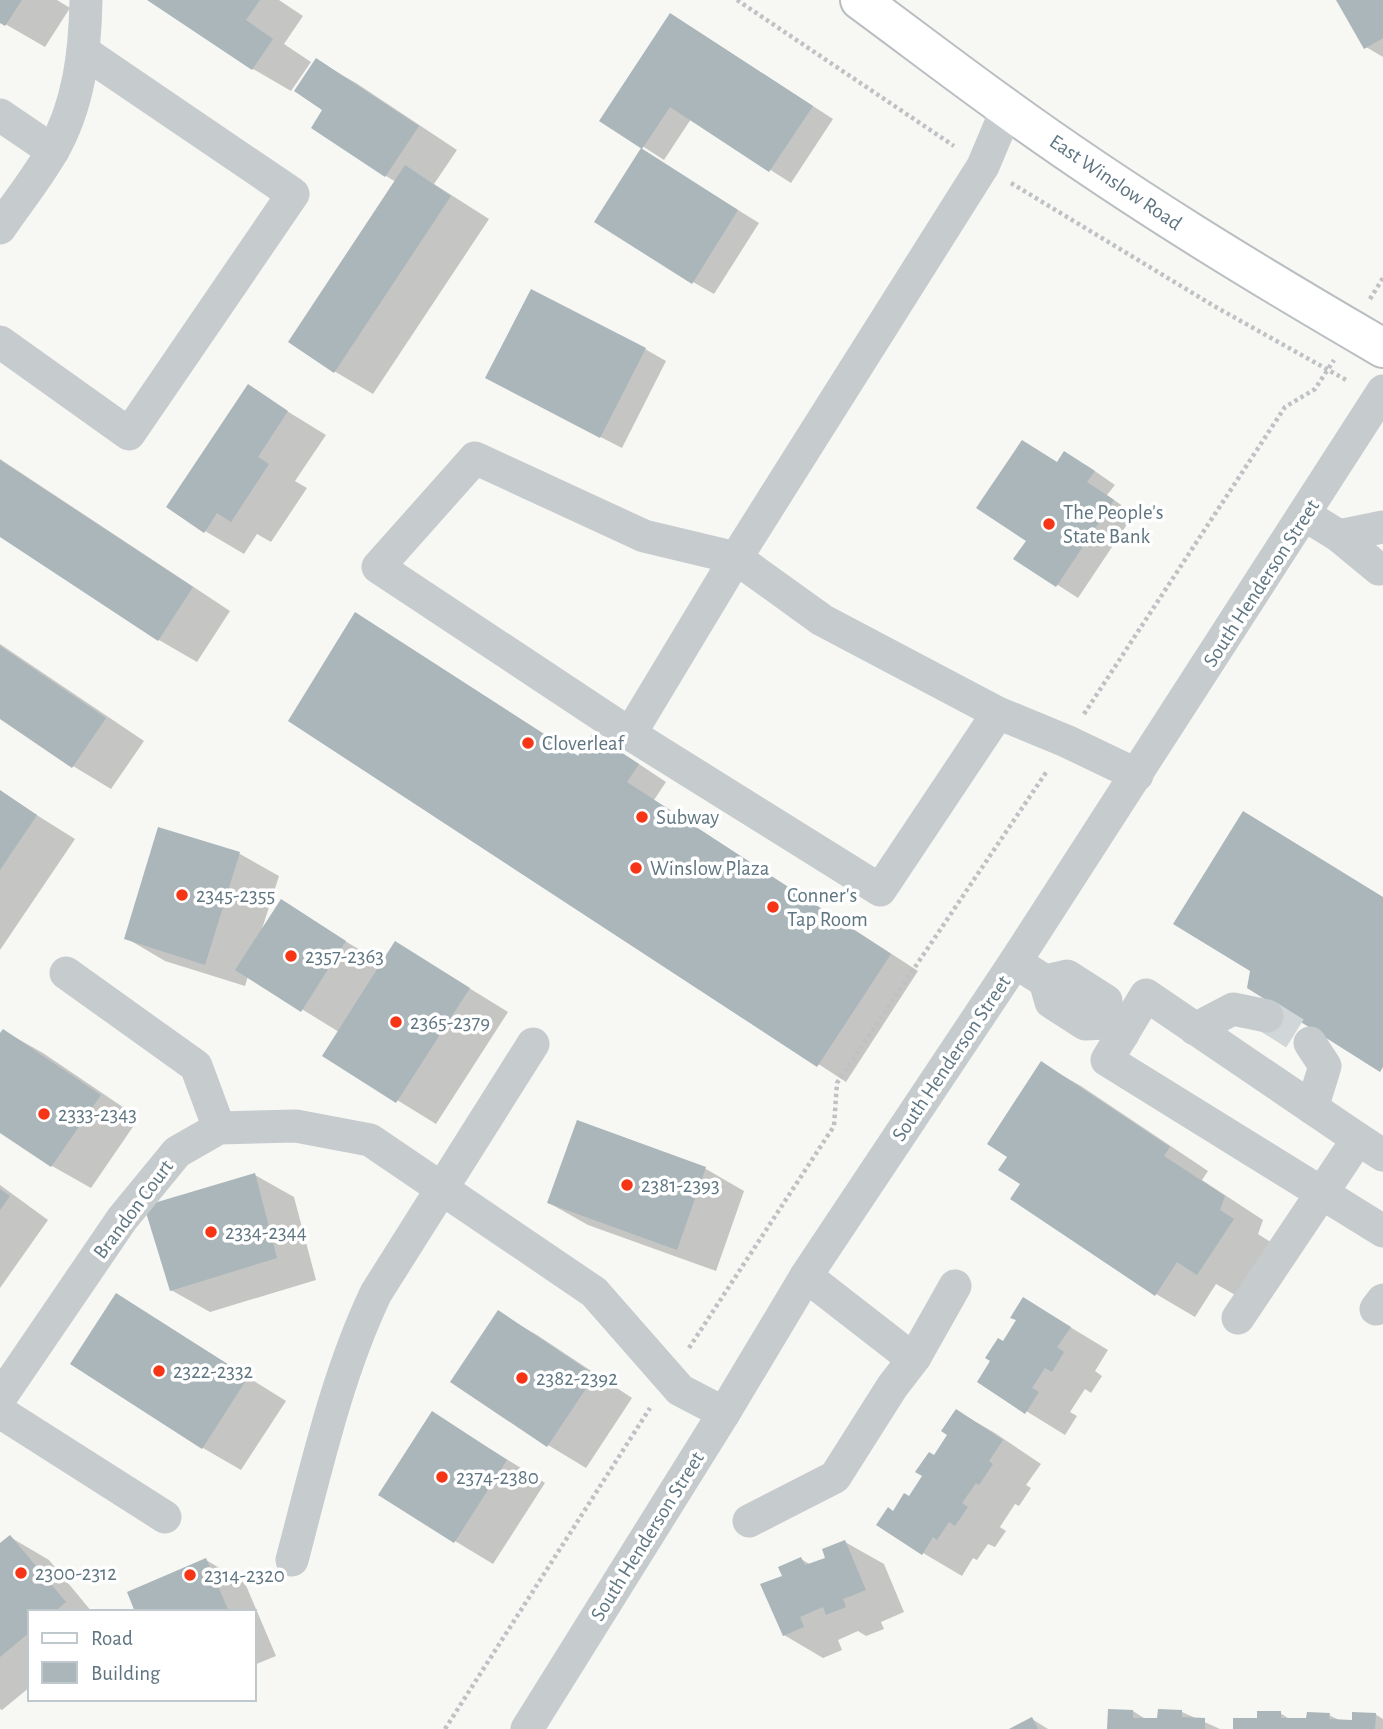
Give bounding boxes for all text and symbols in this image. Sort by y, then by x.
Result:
street label: East Winslow Road [1046,131,1186,234]
street label: South Henderson Street [1200,496,1323,671]
place label: The People's State Bank [1063,502,1164,547]
marker: The People's State Bank [1041,516,1057,532]
place label: Cloverleaf [542,733,626,754]
marker: Cloverleaf [520,735,536,751]
place label: Subway [656,807,719,828]
marker: Subway [634,809,650,825]
place label: Winslow Plaza [650,858,770,879]
marker: Winslow Plaza [628,860,644,876]
place label: 2345-2355 [196,885,275,906]
place label: Conner's Tap Room [787,885,868,930]
marker: 2345-2355 [174,887,190,903]
marker: Conner's Tap Room [765,899,781,915]
place label: 2357-2363 [305,946,384,967]
marker: 2357-2363 [283,948,299,964]
street label: South Henderson Street [888,971,1015,1145]
place label: 2365-2379 [410,1012,490,1033]
marker: 2365-2379 [388,1014,404,1030]
place label: 2333-2343 [58,1104,137,1125]
marker: 2333-2343 [36,1106,52,1122]
street label: Brandon Court [89,1156,177,1263]
place label: 2381-2393 [641,1175,720,1196]
marker: 2381-2393 [619,1177,635,1193]
place label: 2334-2344 [225,1222,307,1243]
marker: 2334-2344 [203,1224,219,1240]
place label: 2322-2332 [173,1361,253,1382]
marker: 2322-2332 [151,1363,167,1379]
place label: 2382-2392 [536,1368,618,1389]
marker: 2382-2392 [514,1370,530,1386]
street label: South Henderson Street [587,1448,708,1625]
place label: 2374-2380 [456,1467,539,1488]
marker: 2374-2380 [434,1469,450,1485]
place label: 2300-2312 [35,1563,117,1584]
marker: 2300-2312 [13,1565,29,1581]
place label: 2314-2320 [204,1565,285,1586]
marker: 2314-2320 [182,1567,198,1583]
legend [28,1610,256,1701]
text: Road [91,1628,133,1649]
text: Building [91,1663,161,1684]

